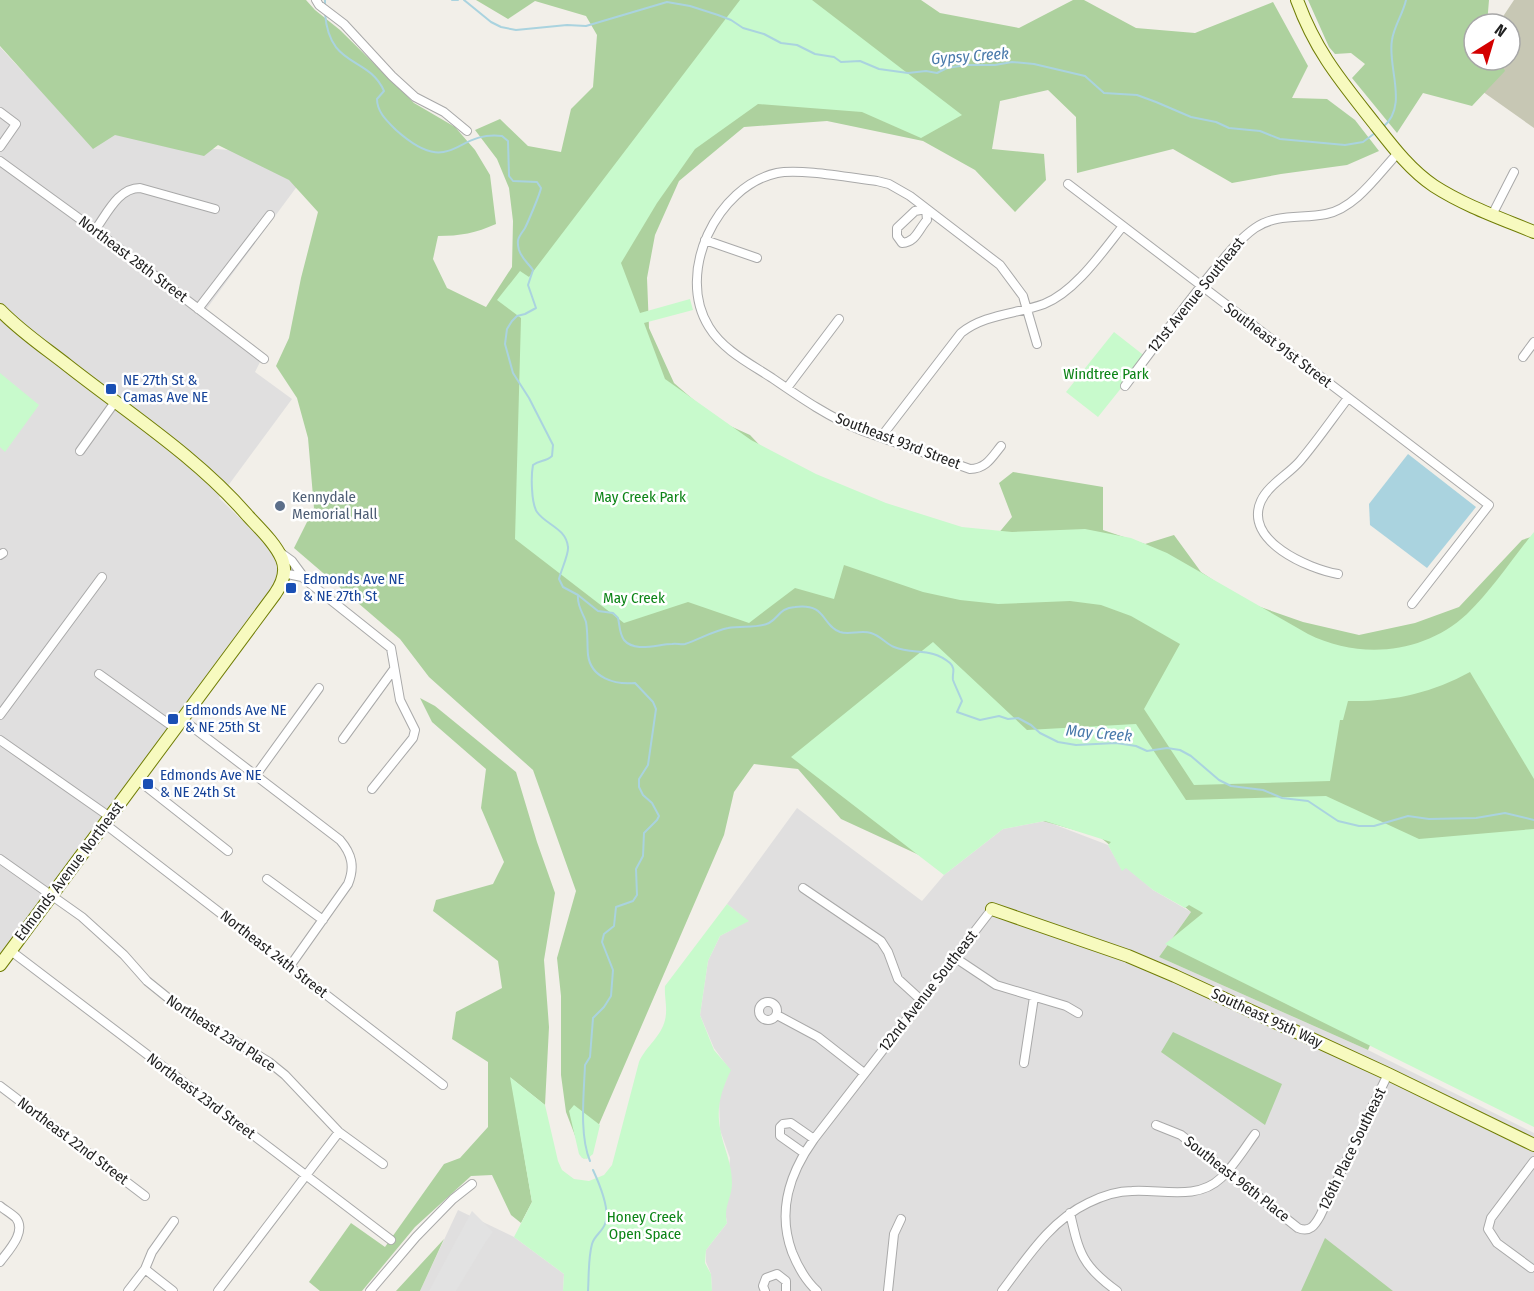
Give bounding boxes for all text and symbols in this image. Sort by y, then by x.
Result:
north arrow [1462,12,1522,72]
text: N [1491,20,1510,41]
water label: Gypsy Creek [930,44,1010,68]
street label: Northeast 28th Street [75,212,191,306]
street label: 121st Avenue Southeast [1144,234,1248,356]
street label: Southeast 91st Street [1221,299,1335,391]
park label: Windtree Park [1063,365,1149,383]
place label: NE 27th St & Camas Ave NE [123,371,208,406]
marker: NE 27th St & Camas Ave NE [104,382,118,396]
street label: Southeast 93rd Street [833,409,963,473]
place label: Kennydale Memorial Hall [292,488,377,523]
park label: May Creek Park [594,488,686,506]
marker: Kennydale Memorial Hall [273,499,287,513]
place label: Edmonds Ave NE & NE 27th St [303,570,405,605]
marker: Edmonds Ave NE & NE 27th St [284,581,298,595]
park label: May Creek [603,589,665,607]
place label: Edmonds Ave NE & NE 25th St [185,701,287,736]
marker: Edmonds Ave NE & NE 25th St [166,712,180,726]
water label: May Creek [1065,721,1133,745]
place label: Edmonds Ave NE & NE 24th St [160,766,262,801]
marker: Edmonds Ave NE & NE 24th St [141,777,155,791]
street label: Edmonds Avenue Northeast [11,798,127,944]
street label: Northeast 24th Street [217,907,331,1002]
street label: 122nd Avenue Southeast [875,927,981,1055]
street label: Southeast 95th Way [1209,984,1326,1052]
street label: Northeast 23rd Place [163,991,279,1075]
street label: Northeast 23rd Street [143,1049,259,1143]
street label: 126th Place Southeast [1315,1085,1390,1213]
street label: Northeast 22nd Street [14,1093,132,1189]
street label: Southeast 96th Place [1181,1132,1293,1226]
park label: Honey Creek Open Space [607,1208,683,1243]

